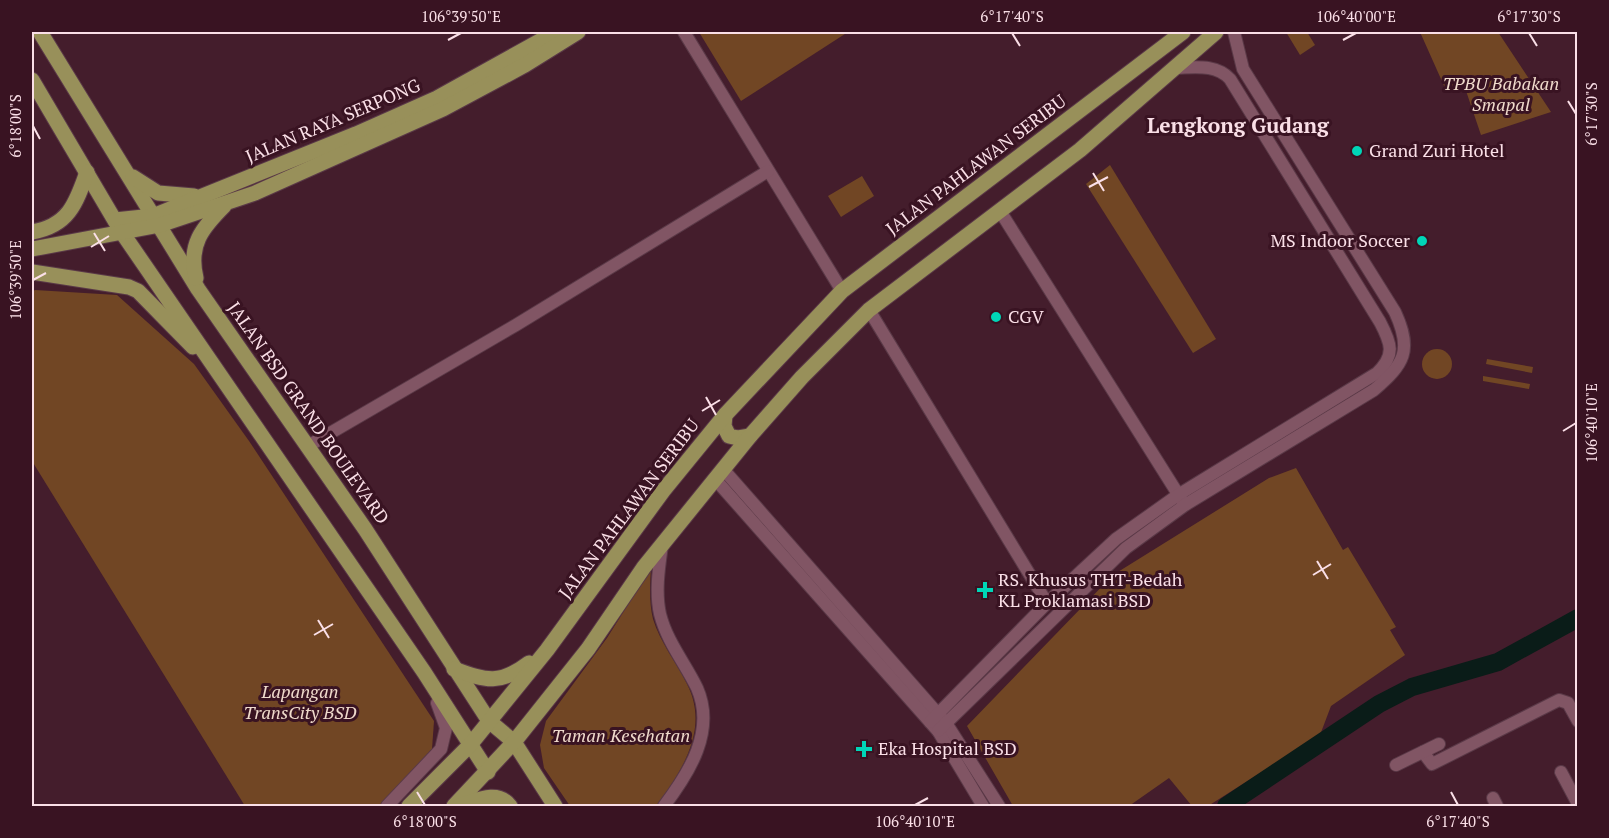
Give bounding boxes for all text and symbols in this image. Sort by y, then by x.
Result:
text: 106°39'50"E [421,6,501,26]
text: 6°17'40"S [980,6,1044,26]
text: 106°40'00"E [1316,6,1396,26]
text: 6°17'30"S [1497,6,1561,26]
park label: TPBU Babakan Smapal [1443,71,1559,116]
street label: JALAN RAYA SERPONG [242,72,424,168]
text: 6°17'30"S [1581,82,1601,146]
street label: JALAN PAHLAWAN SERIBU [880,89,1070,240]
text: 6°18'00"S [5,94,25,158]
district label: Lengkong Gudang [1147,111,1330,139]
place label: Grand Zuri Hotel [1369,138,1504,162]
marker: Grand Zuri Hotel [1350,144,1364,158]
place label: MS Indoor Soccer [1270,228,1410,252]
marker: MS Indoor Soccer [1415,234,1429,248]
text: 106°39'50"E [5,240,25,320]
street label: JALAN BSD GRAND BOULEVARD [223,296,395,528]
place label: CGV [1008,304,1045,328]
marker: CGV [989,310,1003,324]
text: 106°40'10"E [1581,383,1601,463]
street label: JALAN PAHLAWAN SERIBU [553,413,704,603]
place label: RS. Khusus THT-Bedah KL Proklamasi BSD [998,567,1183,612]
marker: RS. Khusus THT-Bedah KL Proklamasi BSD [976,581,994,599]
park label: Lapangan TransCity BSD [244,679,357,724]
park label: Taman Kesehatan [552,723,690,747]
place label: Eka Hospital BSD [878,736,1017,760]
marker: Eka Hospital BSD [855,740,873,758]
text: 6°18'00"S [393,811,457,831]
text: 106°40'10"E [875,811,955,831]
text: 6°17'40"S [1426,811,1490,831]

